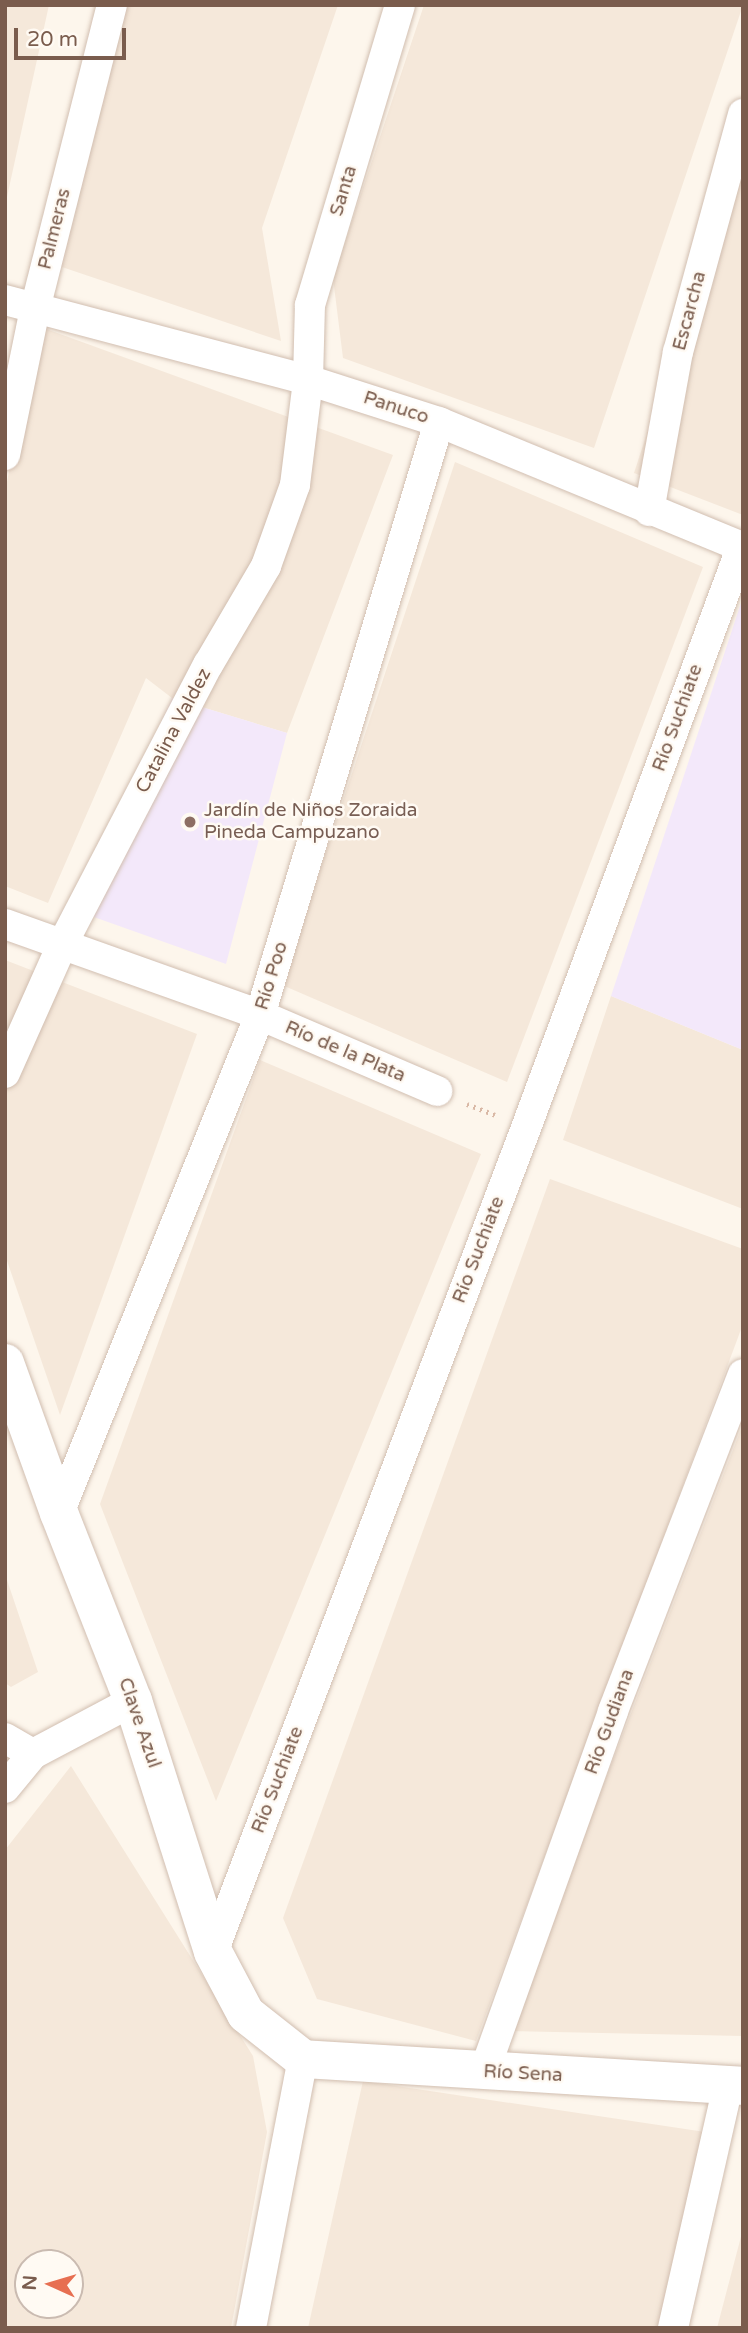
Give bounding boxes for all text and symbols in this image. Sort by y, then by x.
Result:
scale bar [18,14,130,58]
text: 20 m [27,27,78,52]
street label: Santa [326,163,362,219]
street label: Palmeras [34,186,76,272]
street label: Escarcha [668,269,712,353]
street label: Panuco [360,387,432,429]
street label: Río Suchiate [648,661,708,775]
street label: Catalina Valdez [132,665,216,797]
place label: Jardín de Niños Zoraida Pineda Campuzano [204,800,417,844]
marker: Jardín de Niños Zoraida Pineda Campuzano [182,814,198,830]
street label: Río Poo [251,939,293,1013]
street label: Río de la Plata [281,1016,409,1088]
street label: Río Suchiate [448,1193,510,1307]
street label: Río Gudiana [580,1666,640,1778]
street label: Clave Azul [113,1675,165,1771]
street label: Río Suchiate [247,1723,309,1837]
street label: Río Sena [483,2061,563,2087]
north arrow [14,2249,84,2319]
text: N [19,2274,42,2291]

